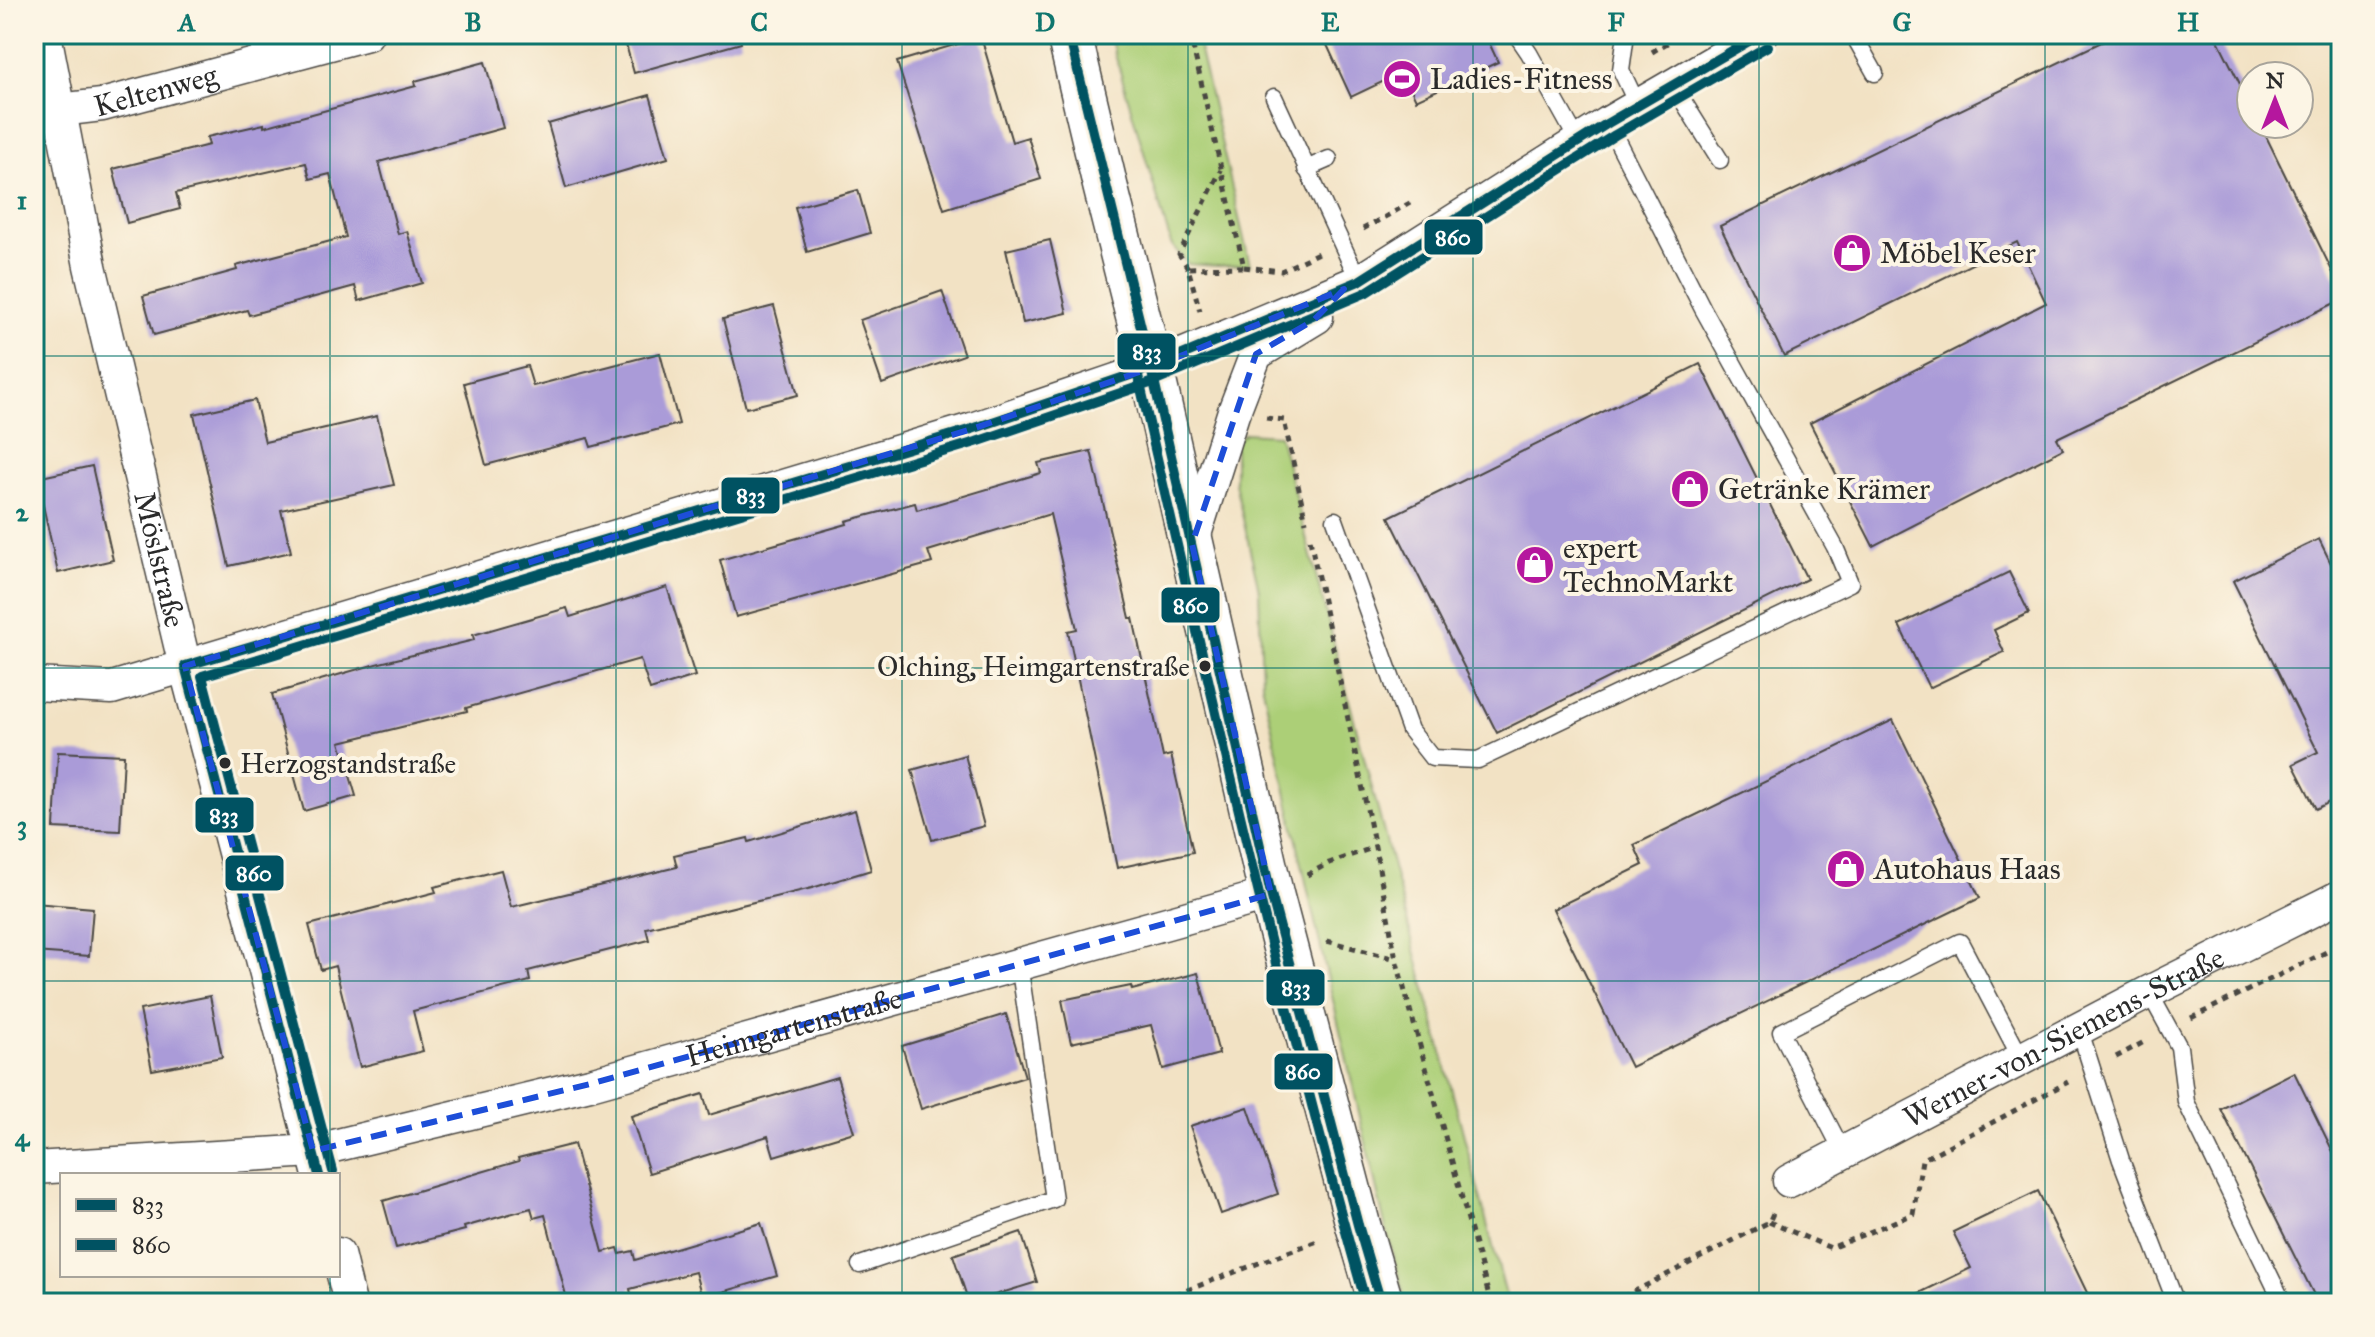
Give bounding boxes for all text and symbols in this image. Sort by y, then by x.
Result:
text: A [176,6,196,38]
text: B [464,6,482,38]
text: C [750,6,768,38]
text: D [1035,6,1055,38]
text: E [1321,6,1340,38]
text: F [1608,6,1625,38]
text: G [1892,6,1912,38]
text: H [2177,6,2200,38]
street label: Keltenweg [90,57,222,124]
sports icon: Ladies-Fitness [1381,58,1423,100]
north arrow [2235,60,2315,140]
place label: Ladies-Fitness [1430,61,1613,97]
text: N [2266,67,2285,94]
text: 1 [17,184,27,216]
line badge: 860 [1423,218,1484,256]
text: 860 [1435,224,1471,251]
shop icon: Möbel Keser [1831,232,1873,274]
place label: Möbel Keser [1880,235,2036,271]
line badge: 833 [1116,332,1177,371]
text: 833 [1132,338,1162,365]
shop icon: Getränke Krämer [1669,468,1711,510]
place label: Getränke Krämer [1718,471,1931,507]
line badge: 833 [720,476,781,515]
text: 833 [736,482,766,509]
street label: Möslstraße [126,488,193,631]
text: 2 [16,496,30,528]
place label: expert TechnoMarkt [1563,530,1734,600]
shop icon: expert TechnoMarkt [1514,544,1556,586]
line badge: 860 [1160,586,1221,624]
text: 860 [1173,592,1209,619]
place label: Olching, Heimgartenstraße [877,649,1190,684]
marker: Olching, Heimgartenstraße [1197,658,1213,674]
place label: Herzogstandstraße [240,746,456,781]
marker: Herzogstandstraße [217,755,233,771]
line badge: 833 [194,796,255,834]
text: 833 [209,802,239,829]
text: 3 [17,809,27,841]
shop icon: Autohaus Haas [1825,848,1867,890]
place label: Autohaus Haas [1872,851,2061,887]
line badge: 860 [224,854,285,892]
text: 860 [236,860,272,887]
street label: Werner-von-Siemens-Straße [1897,939,2230,1136]
line badge: 833 [1265,968,1326,1007]
text: 833 [1281,974,1311,1001]
street label: Heimgartenstraße [682,980,906,1074]
line badge: 860 [1273,1052,1334,1091]
text: 860 [1285,1058,1321,1085]
text: 4 [15,1121,31,1153]
legend [60,1173,340,1277]
text: 833 [132,1190,164,1220]
text: 860 [132,1230,171,1260]

